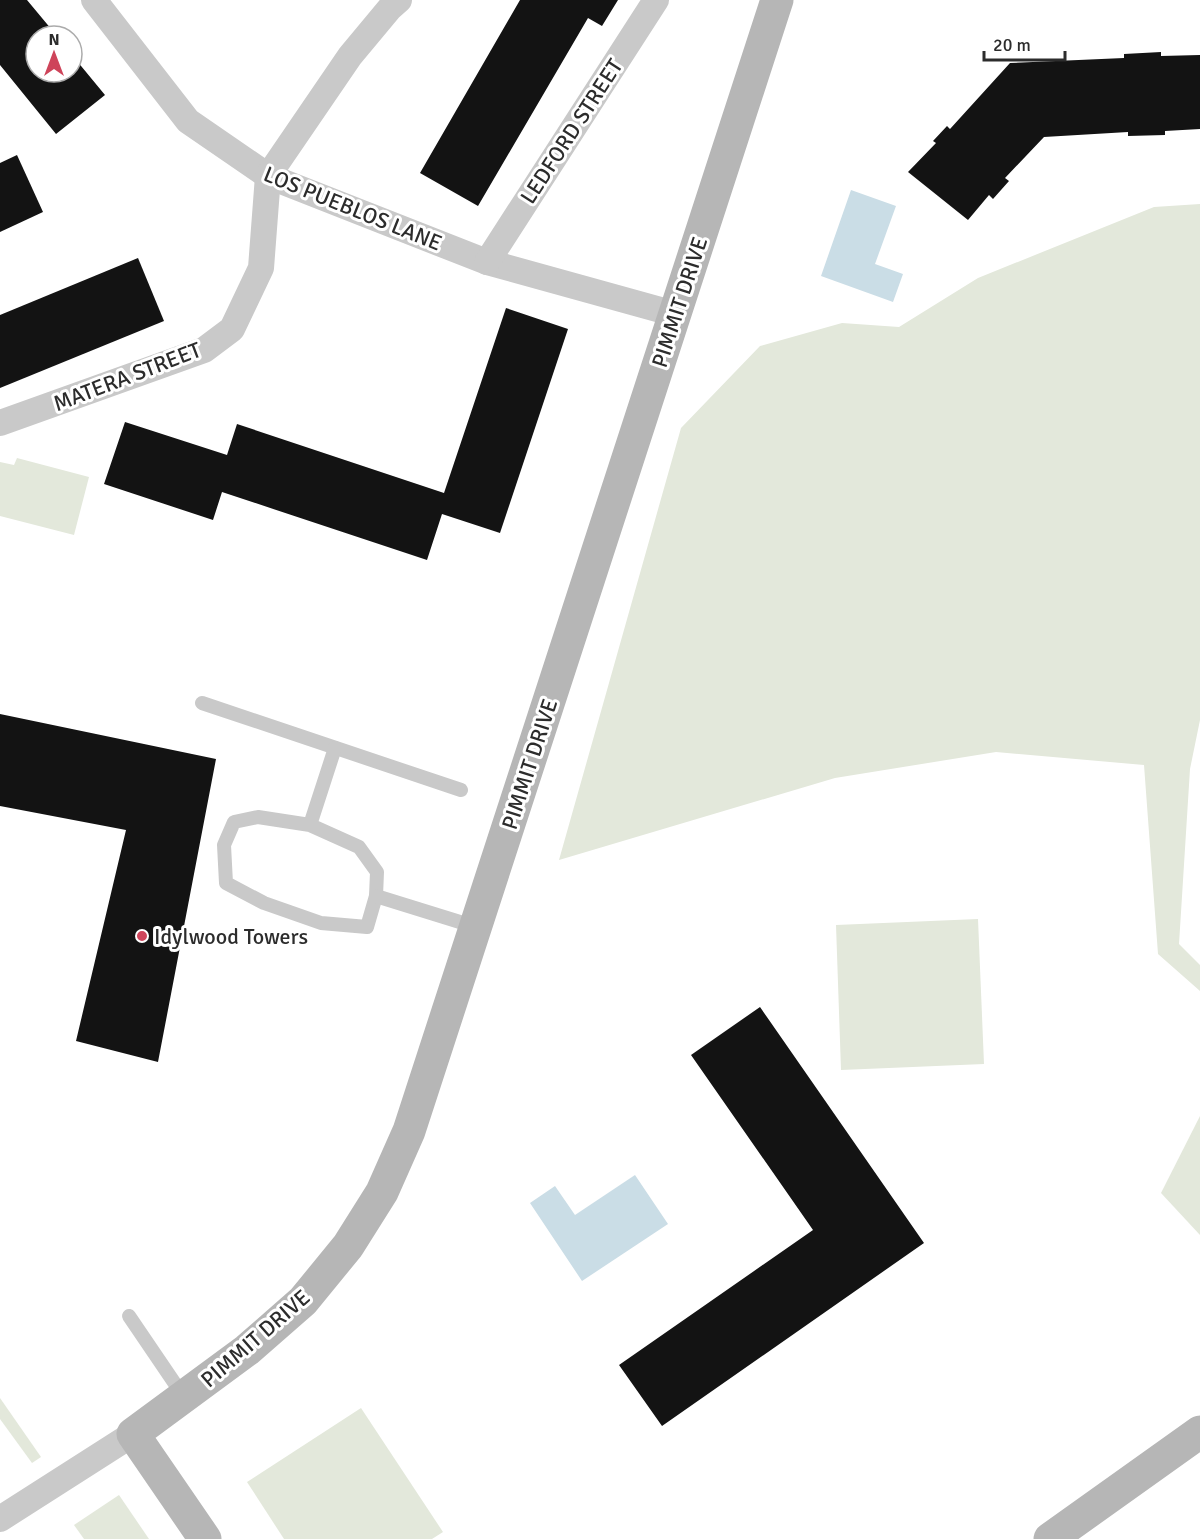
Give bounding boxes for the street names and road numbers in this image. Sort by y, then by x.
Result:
street label: LEDFORD STREET [514,54,628,209]
street label: LOS PUEBLOS LANE [260,160,446,257]
street label: PIMMIT DRIVE [646,233,713,371]
street label: MATERA STREET [49,336,205,417]
street label: PIMMIT DRIVE [496,695,563,833]
street label: PIMMIT DRIVE [195,1284,315,1393]

